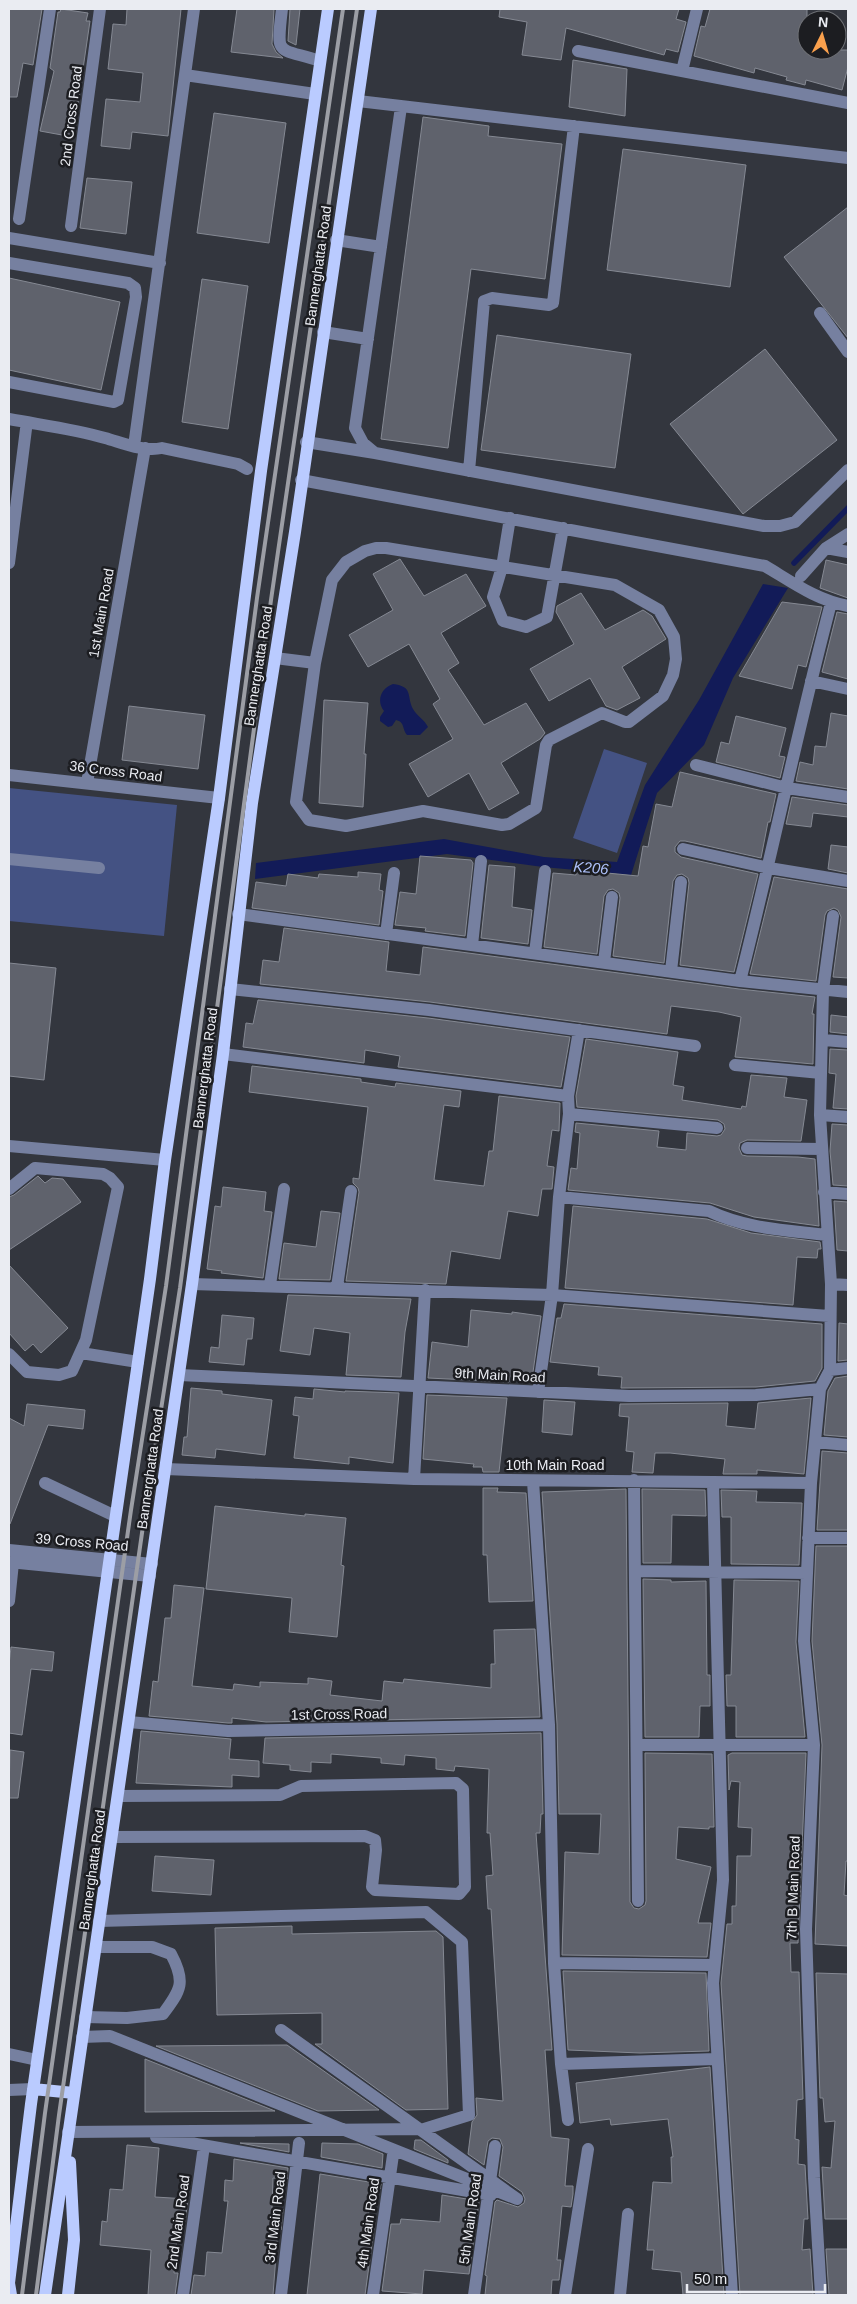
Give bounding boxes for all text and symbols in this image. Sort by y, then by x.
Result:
north arrow [797,10,847,60]
text: N [817,14,829,30]
street label: 2nd Cross Road [57,65,85,167]
street label: Bannerghatta Road [302,205,334,327]
street label: 1st Main Road [85,567,117,659]
street label: Bannerghatta Road [241,605,275,727]
street label: 36 Cross Road [69,757,163,785]
water label: K206 [573,858,610,878]
street label: Bannerghatta Road [190,1007,220,1129]
street label: 9th Main Road [454,1365,546,1385]
street label: Bannerghatta Road [134,1408,166,1530]
street label: 10th Main Road [506,1457,604,1473]
street label: 39 Cross Road [35,1530,129,1554]
street label: 1st Cross Road [291,1705,387,1723]
street label: Bannerghatta Road [76,1809,108,1931]
street label: 7th B Main Road [783,1836,803,1940]
street label: 3rd Main Road [261,2170,289,2264]
street label: 5th Main Road [456,2173,484,2265]
street label: 2nd Main Road [163,2174,193,2270]
street label: 4th Main Road [354,2177,382,2269]
scale bar [687,2262,824,2294]
text: 50 m [694,2270,727,2287]

